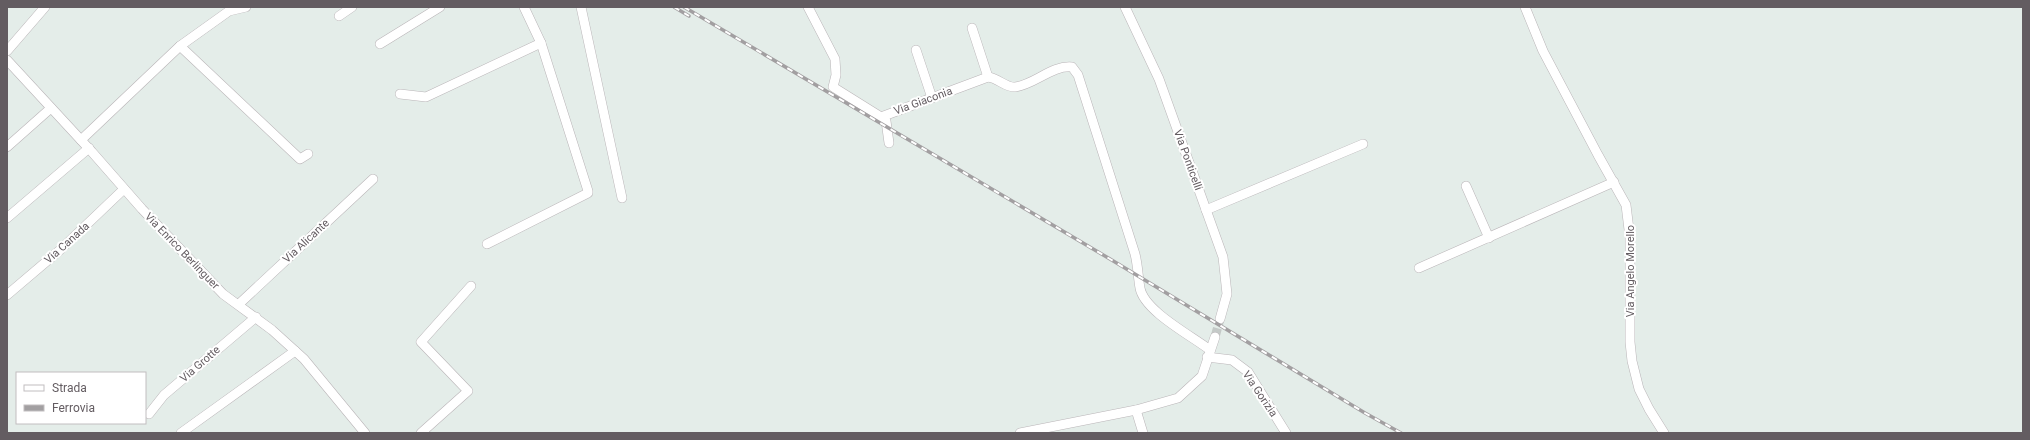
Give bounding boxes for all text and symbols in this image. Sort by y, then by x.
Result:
street label: Via Giaconia [892,84,954,118]
street label: Via Ponticelli [1171,128,1205,192]
street label: Via Enrico Berlinguer [142,210,222,292]
street label: Via Alicante [280,216,332,266]
street label: Via Canada [42,219,92,266]
street label: Via Angelo Morello [1624,225,1637,317]
street label: Via Grotte [177,343,223,385]
street label: Via Gorizia [1240,369,1280,419]
legend [16,372,146,424]
text: Strada [52,381,87,395]
text: Ferrovia [52,401,95,415]

